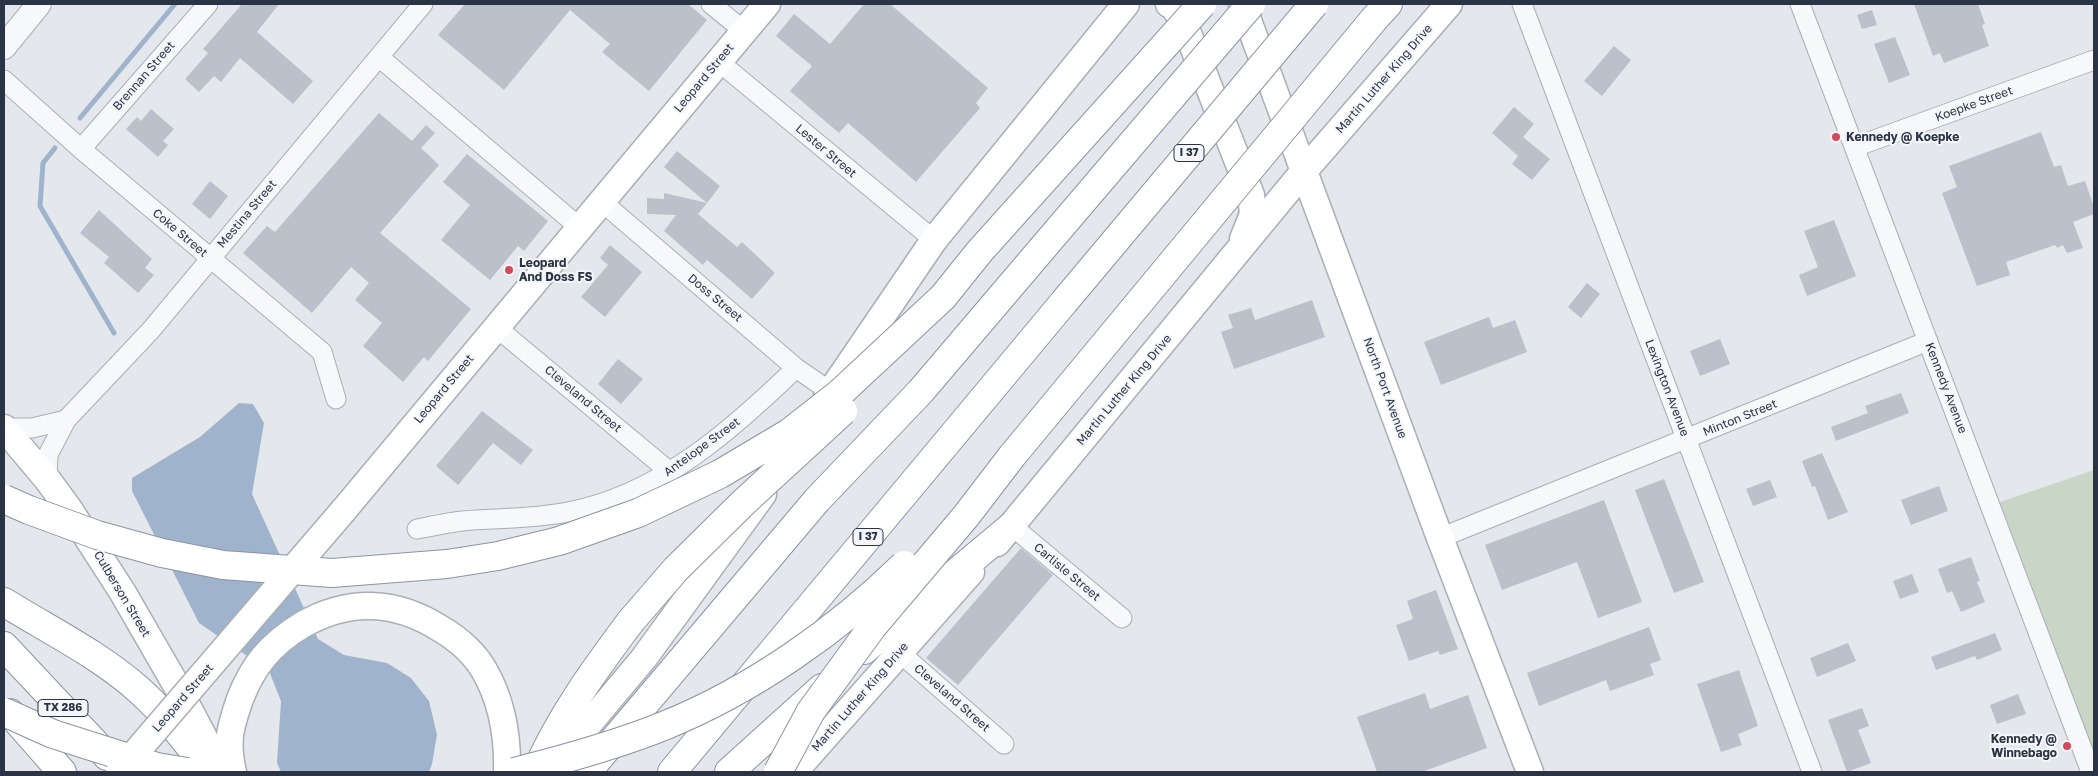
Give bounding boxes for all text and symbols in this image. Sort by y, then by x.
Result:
street label: Martin Luther King Drive [1333,21,1435,137]
street label: Brennan Street [110,38,178,114]
street label: Leopard Street [671,41,737,115]
street label: Koepke Street [1933,83,2015,125]
street label: Lester Street [793,121,859,181]
place label: Kennedy @ Koepke [1846,130,1959,144]
marker: Kennedy @ Koepke [1830,131,1842,143]
road number: I 37 [1174,144,1204,162]
street label: Mestina Street [214,177,280,251]
street label: Coke Street [150,206,210,260]
place label: Leopard And Doss FS [519,256,593,284]
marker: Leopard And Doss FS [503,264,515,276]
street label: Doss Street [685,271,745,325]
street label: Martin Luther King Drive [1073,332,1175,448]
street label: North Port Avenue [1360,336,1410,440]
street label: Lexington Avenue [1642,337,1692,439]
street label: Kennedy Avenue [1922,341,1970,435]
street label: Leopard Street [411,352,477,426]
street label: Cleveland Street [542,363,624,435]
street label: Minton Street [1701,397,1779,439]
street label: Antelope Street [661,414,743,480]
road number: I 37 [853,528,883,546]
street label: Carlisle Street [1031,540,1103,604]
street label: Culberson Street [91,548,153,640]
street label: Martin Luther King Drive [809,639,911,755]
street label: Leopard Street [150,661,216,735]
street label: Cleveland Street [911,661,993,735]
road number: TX 286 [38,700,88,716]
place label: Kennedy @ Winnebago [1991,732,2057,760]
marker: Kennedy @ Winnebago [2061,740,2073,752]

